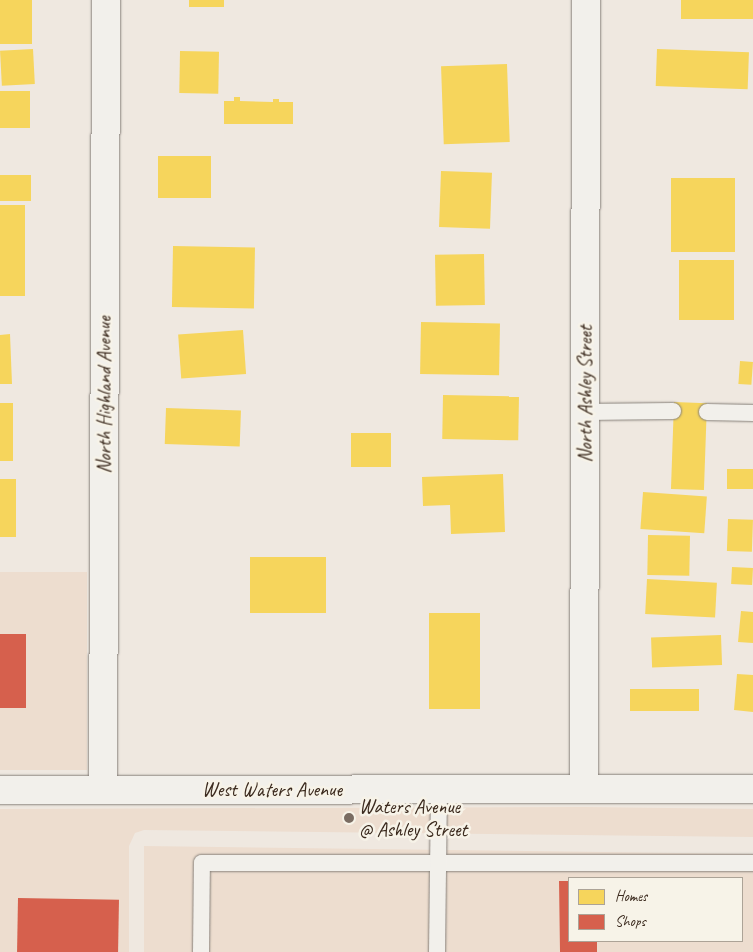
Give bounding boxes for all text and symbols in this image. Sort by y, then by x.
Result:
street label: North Highland Avenue [92,316,116,474]
street label: North Ashley Street [573,325,597,463]
street label: West Waters Avenue [202,777,342,801]
place label: Waters Avenue @ Ashley Street [359,794,468,841]
marker: Waters Avenue @ Ashley Street [343,812,355,824]
legend [568,877,743,942]
text: Homes [615,887,647,906]
text: Shops [615,912,646,931]

